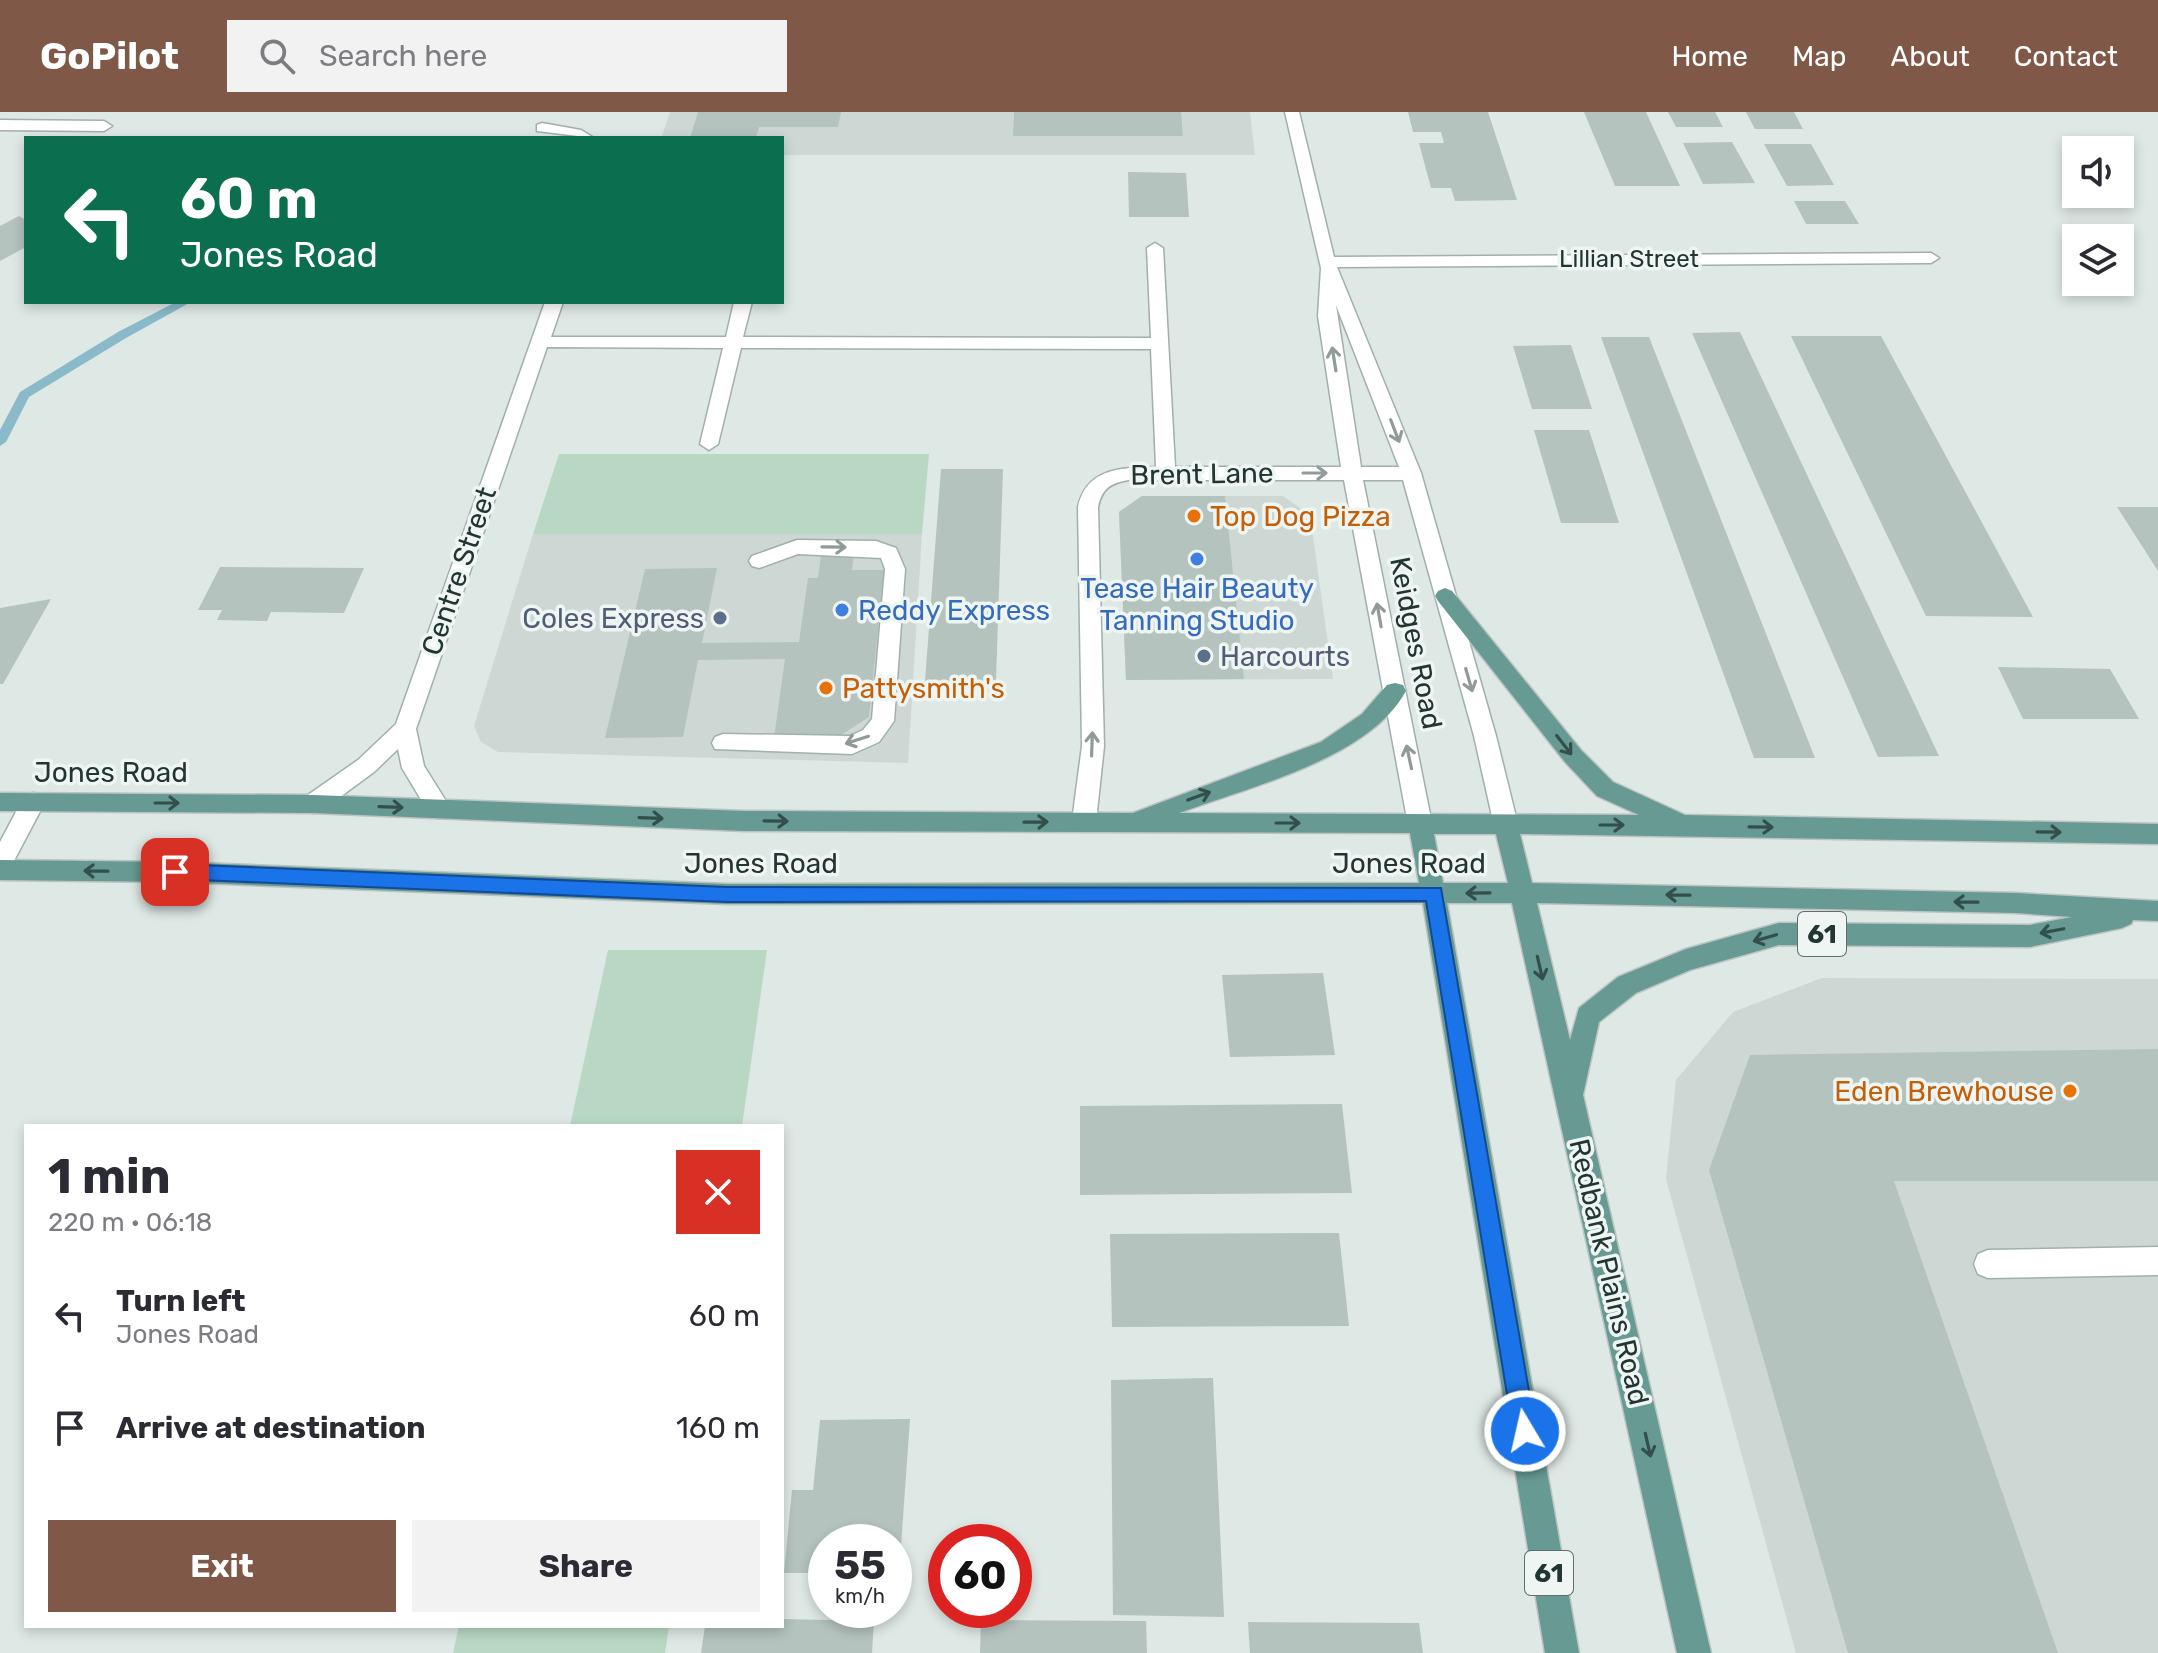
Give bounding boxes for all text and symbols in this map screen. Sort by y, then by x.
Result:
search box [227,20,787,92]
text: GoPilot [40,33,179,79]
icon: search [255,34,299,78]
text: Search here [319,38,487,74]
text: Home [1671,40,1748,73]
text: Map [1792,40,1846,73]
text: About [1890,40,1970,73]
text: Contact [2014,40,2118,73]
map controls [2062,136,2134,296]
button: sound [2062,136,2134,208]
text: 60 m [180,166,318,232]
icon: left [48,168,152,272]
button: layers [2062,224,2134,296]
text: Jones Road [180,233,378,276]
street label: Lillian Street [1559,245,1699,273]
one-way arrow [1325,347,1340,372]
one-way arrow [1389,418,1403,443]
street label: Brent Lane [1130,456,1274,492]
one-way arrow [1301,465,1328,481]
street label: Centre Street [415,482,503,660]
place label: Top Dog Pizza [1210,500,1391,533]
marker: Top Dog Pizza [1185,507,1203,525]
one-way arrow [820,539,847,555]
marker: Tease Hair Beauty Tanning Studio [1188,550,1206,568]
street label: Keidges Road [1383,554,1449,732]
place label: Tease Hair Beauty Tanning Studio [1080,572,1314,637]
place label: Reddy Express [858,594,1050,627]
marker: Reddy Express [833,601,851,619]
place label: Coles Express [522,602,704,635]
one-way arrow [1370,603,1385,628]
marker: Coles Express [711,609,729,627]
place label: Harcourts [1220,640,1350,673]
marker: Harcourts [1195,647,1213,665]
one-way arrow [1462,666,1477,692]
place label: Pattysmith's [842,672,1005,705]
marker: Pattysmith's [817,679,835,697]
one-way arrow [1085,731,1100,758]
one-way arrow [845,734,870,749]
one-way arrow [1554,734,1572,755]
one-way arrow [1400,745,1415,771]
street label: Jones Road [34,756,188,789]
one-way arrow [1186,788,1211,802]
one-way arrow [153,795,180,811]
one-way arrow [377,800,404,815]
one-way arrow [637,810,664,825]
one-way arrow [762,813,789,829]
one-way arrow [1022,815,1049,830]
one-way arrow [1274,815,1301,831]
one-way arrow [1598,817,1625,833]
one-way arrow [1747,819,1774,834]
one-way arrow [2035,824,2062,840]
pin [141,838,209,906]
street label: Jones Road [684,847,838,880]
street label: Jones Road [1332,847,1486,880]
icon: arrive [153,850,197,894]
one-way arrow [83,863,110,879]
one-way arrow [1465,885,1492,901]
one-way arrow [1665,887,1692,902]
one-way arrow [1953,894,1980,909]
road number: 61 [1798,912,1846,956]
one-way arrow [2040,925,2065,940]
one-way arrow [1752,931,1778,946]
one-way arrow [1533,955,1548,981]
place label: Eden Brewhouse [1834,1075,2054,1108]
marker: Eden Brewhouse [2061,1082,2079,1100]
street label: Redbank Plains Road [1562,1136,1656,1408]
text: 1 min [48,1148,171,1205]
button: close [676,1150,760,1234]
text: 220 m · 06:18 [48,1207,212,1238]
text: Turn left [116,1283,246,1319]
icon: left [48,1294,92,1338]
text: 60 m [689,1298,760,1334]
text: Jones Road [116,1319,259,1350]
position arrow [1483,1389,1567,1473]
icon: arrive [48,1406,92,1450]
text: Arrive at destination [116,1410,426,1446]
text: 160 m [676,1410,760,1446]
one-way arrow [1641,1432,1656,1458]
button: Exit [48,1520,396,1612]
button: Share [412,1520,760,1612]
speed limit sign: 60 [928,1524,1032,1628]
text: 55 [834,1542,886,1589]
road number: 61 [1525,1551,1573,1595]
text: km/h [835,1584,885,1608]

